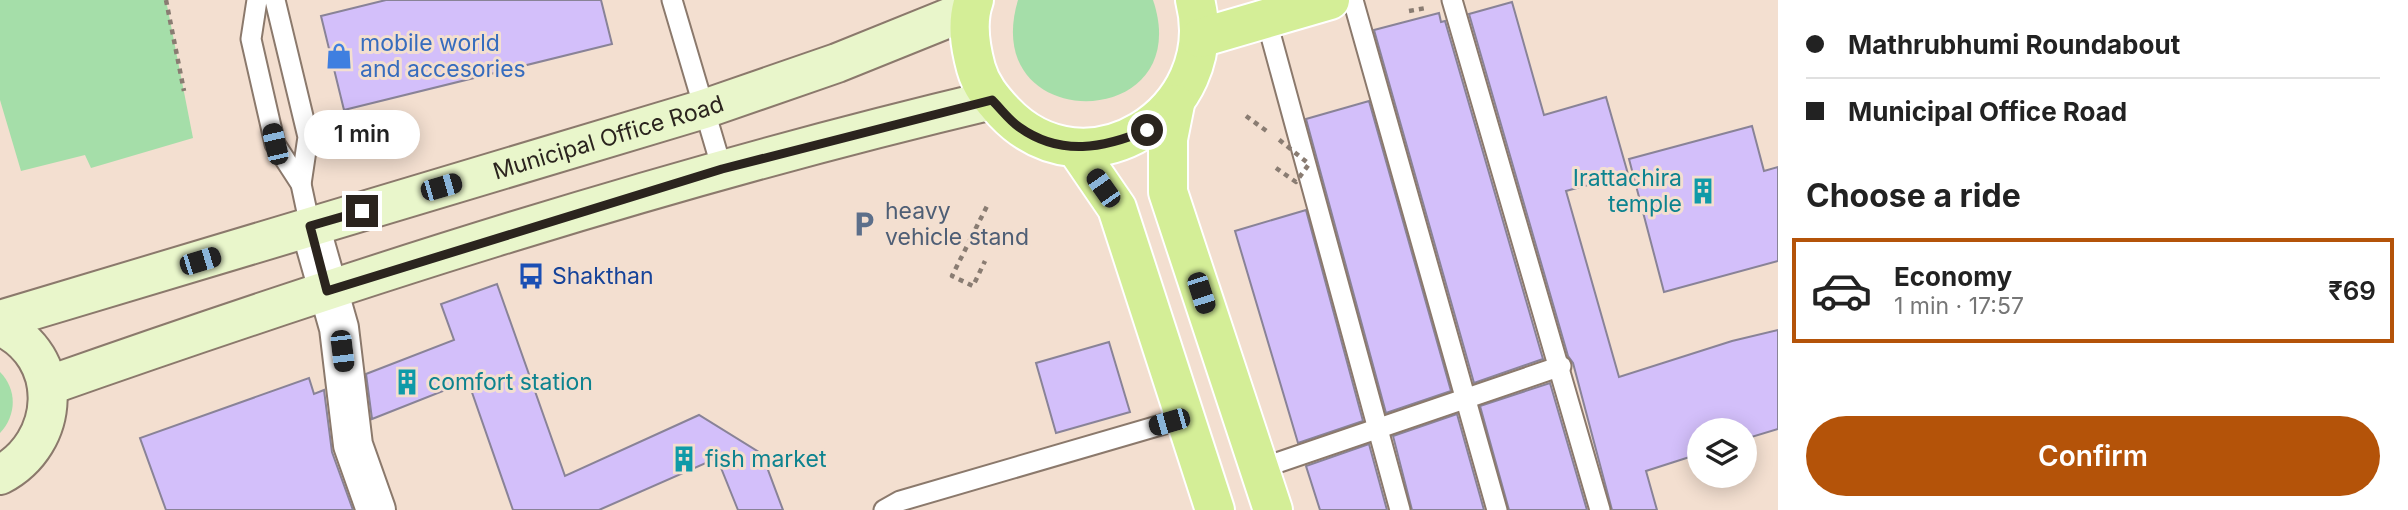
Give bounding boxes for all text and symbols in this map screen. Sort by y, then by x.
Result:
place label: mobile world and accesories [360,29,526,83]
text: Mathrubhumi Roundabout [1848,29,2180,60]
shop icon: mobile world and accesories [324,41,354,71]
street label: Municipal Office Road [490,89,727,185]
text: Municipal Office Road [1848,96,2127,127]
callout: 1 min [304,110,420,158]
route start [1131,114,1163,146]
text: 1 min [334,120,390,148]
car [261,121,290,167]
place label: Irattachira temple [1573,164,1682,218]
car [1083,165,1124,211]
car [418,171,465,203]
building icon: Irattachira temple [1688,176,1718,206]
text: Choose a ride [1806,176,2021,215]
route end [346,195,378,227]
place label: heavy vehicle stand [885,197,1029,251]
parking icon: heavy vehicle stand [849,209,879,239]
car [177,245,224,277]
icon: car [1810,259,1873,322]
bus stop icon: Shakthan [516,261,546,291]
text: Economy [1894,261,2012,292]
place label: Shakthan [552,262,654,290]
car [1185,270,1218,316]
text: ₹69 [2328,275,2376,306]
text: 1 min · 17:57 [1894,292,2024,320]
car [330,329,355,373]
building icon: comfort station [392,367,422,397]
place label: comfort station [428,368,593,396]
car [1146,406,1193,438]
button: Confirm [1806,416,2380,496]
map controls [1687,418,1757,488]
button: layers [1687,418,1757,488]
building icon: fish market [669,444,699,474]
place label: fish market [705,445,827,473]

